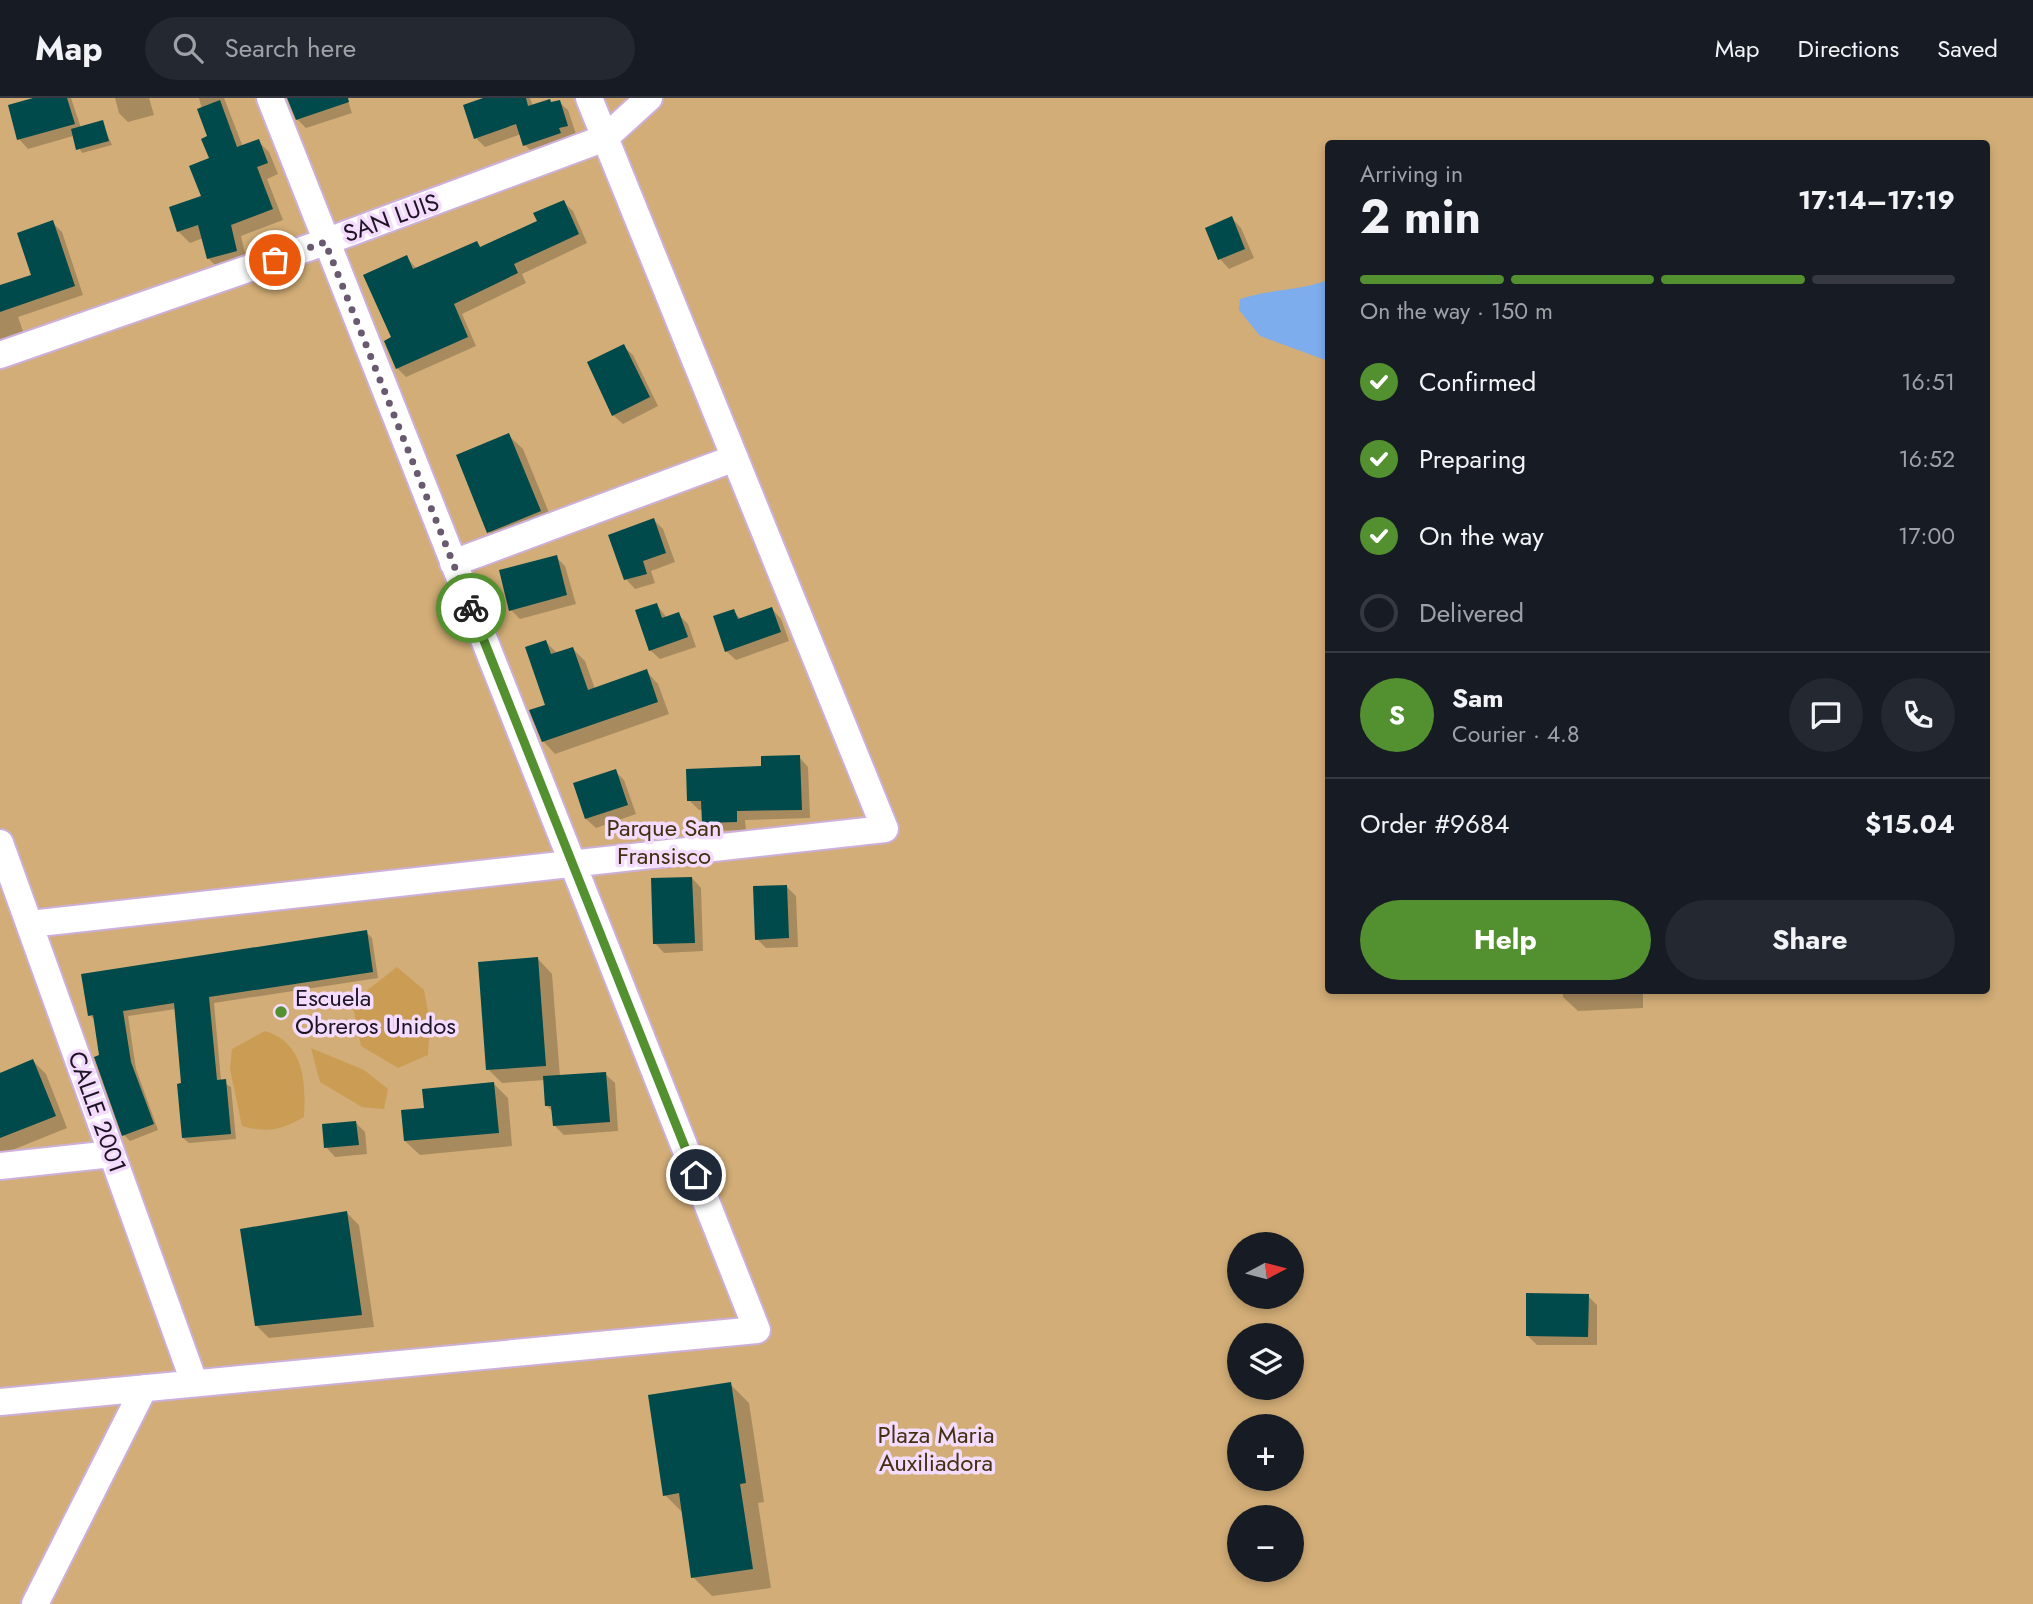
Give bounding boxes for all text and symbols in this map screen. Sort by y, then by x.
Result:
search box [145,17,635,80]
text: Map [35,25,103,72]
icon: search [169,29,207,67]
text: Search here [225,29,356,67]
text: Map [1715,31,1760,66]
text: Directions [1798,31,1899,66]
text: Saved [1937,31,1998,66]
text: Arriving in [1360,157,1463,191]
text: 17:14–17:19 [1798,181,1955,219]
street label: SAN LUIS [338,184,444,251]
text: 2 min [1360,184,1481,250]
pin [245,230,305,290]
icon: bag [256,241,294,279]
text: On the way · 150 m [1360,294,1553,328]
icon: check [1360,363,1398,401]
text: Confirmed [1419,363,1536,401]
text: 16:51 [1901,365,1955,399]
icon: check [1360,440,1398,478]
text: Preparing [1419,440,1526,478]
text: 16:52 [1898,442,1955,476]
icon: check [1360,517,1398,555]
text: On the way [1419,517,1544,555]
text: 17:00 [1898,519,1955,553]
courier [436,573,506,643]
icon: bike [452,589,490,627]
text: Delivered [1419,594,1524,632]
button: chat [1789,678,1863,752]
button: phone [1881,678,1955,752]
text: Sam [1452,679,1504,717]
text: S [1389,696,1405,734]
text: Courier · 4.8 [1452,717,1580,751]
text: Order #9684 [1360,805,1509,843]
text: $15.04 [1865,805,1955,843]
park label: Parque San Fransisco [607,810,721,873]
button: Help [1360,900,1651,980]
button: Share [1665,900,1955,980]
place label: Escuela Obreros Unidos [295,980,456,1043]
marker: Escuela Obreros Unidos [273,1004,289,1020]
street label: CALLE 2001 [59,1046,136,1178]
pin [666,1145,726,1205]
icon: home [677,1156,715,1194]
north arrow [1227,1232,1304,1309]
map controls [1227,1232,1304,1582]
button: layers [1227,1323,1304,1400]
button: + [1227,1414,1304,1491]
park label: Plaza Maria Auxiliadora [878,1417,995,1480]
button: − [1227,1505,1304,1582]

